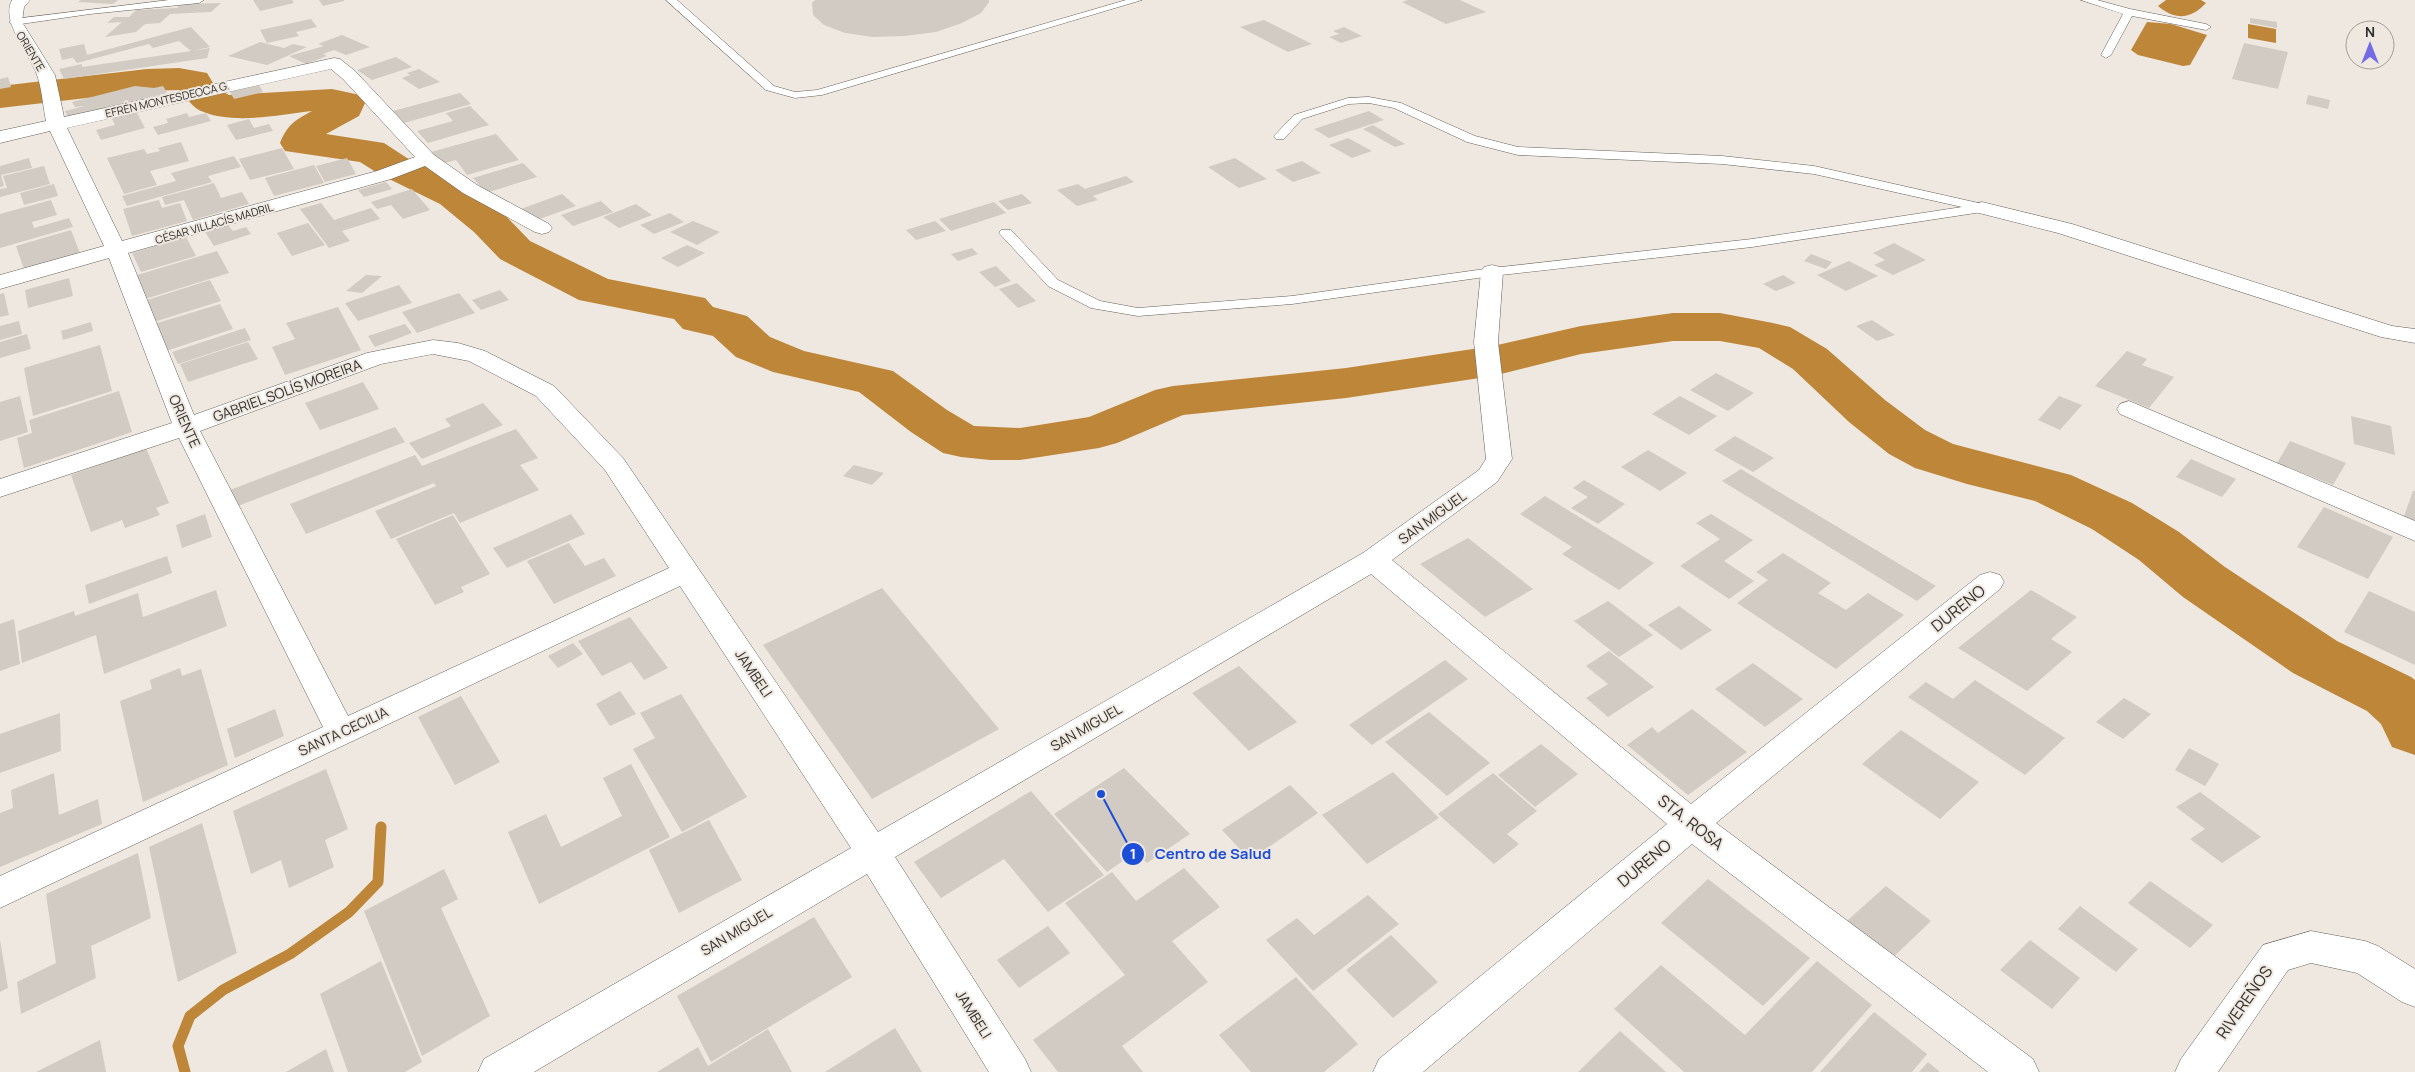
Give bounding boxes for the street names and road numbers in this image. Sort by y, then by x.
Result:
street label: ORIENTE [13,28,49,74]
street label: EFRÉN MONTESDEOCA G. [103,77,231,121]
street label: CÉSAR VILLACÍS MADRIL [153,199,275,247]
street label: GABRIEL SOLÍS MOREIRA [210,354,364,426]
street label: ORIENTE [165,391,205,451]
street label: SAN MIGUEL [1394,486,1470,548]
street label: DURENO [1926,579,1990,637]
street label: JAMBELI [731,645,777,701]
street label: SAN MIGUEL [1047,699,1125,755]
street label: SANTA CECILIA [295,702,391,760]
street label: STA. ROSA [1653,789,1729,855]
street label: DURENO [1613,834,1676,892]
street label: SAN MIGUEL [697,902,775,960]
street label: RIVEREÑOS [2211,961,2277,1043]
street label: JAMBELI [952,986,996,1042]

